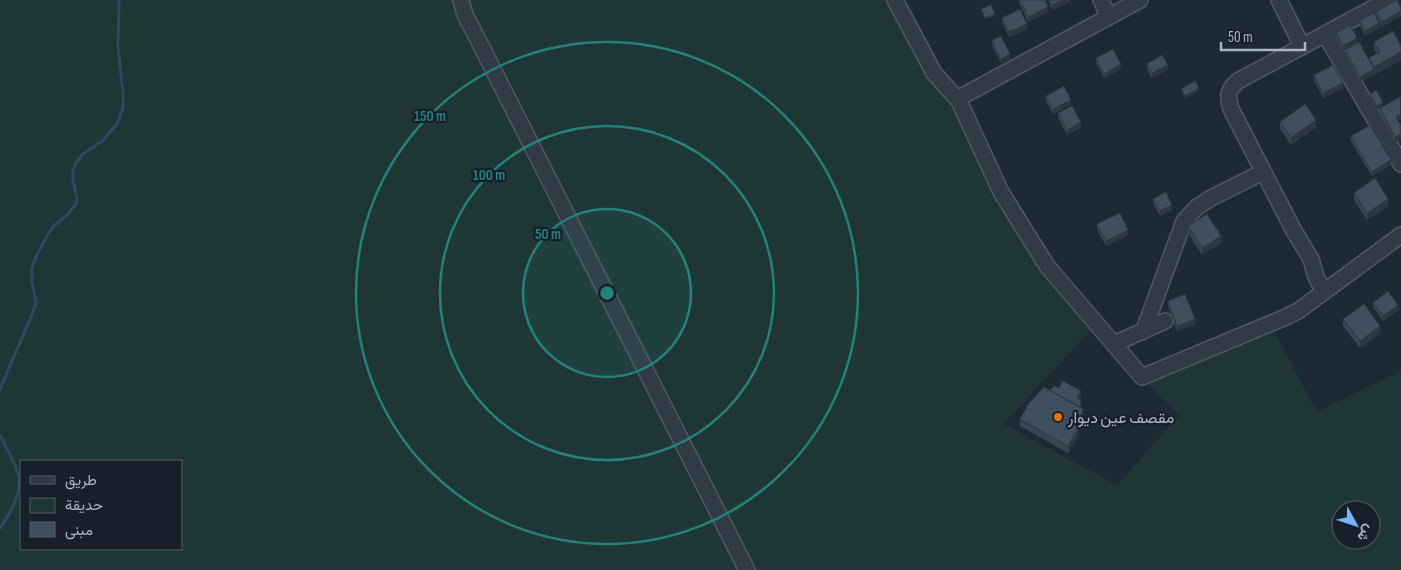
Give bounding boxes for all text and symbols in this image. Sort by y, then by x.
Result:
scale bar [1221,20,1305,52]
text: 50 m [1228,28,1253,47]
text: 150 m [414,107,446,126]
text: 100 m [473,166,505,185]
text: 50 m [535,225,561,244]
centre of rings [598,284,616,302]
place label: مقصف عين ديوار [1067,409,1174,428]
marker: مقصف عين ديوار [1052,411,1064,423]
legend [20,460,182,550]
text: طريق [65,471,97,490]
text: حديقة [65,496,103,515]
north arrow [1331,500,1381,550]
text: مبنى [65,521,93,540]
text: ش [1354,521,1377,545]

